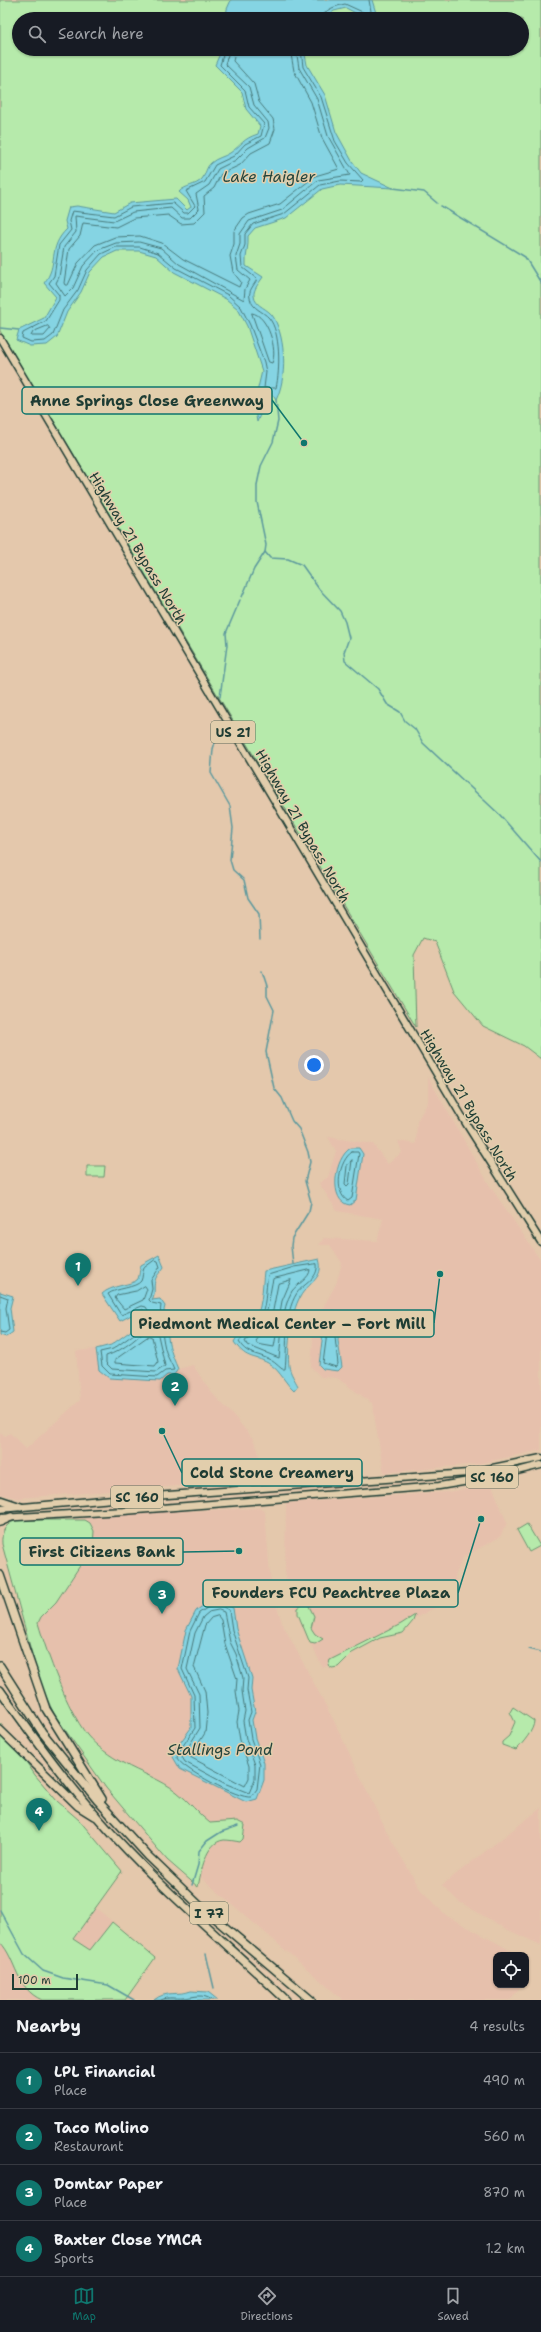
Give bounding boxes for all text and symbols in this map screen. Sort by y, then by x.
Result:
search box [12,12,529,56]
icon: search [26,23,48,45]
text: Search here [58,24,144,44]
water label: Lake Haigler [223,167,316,187]
callout: Anne Springs Close Greenway [22,387,272,414]
text: Anne Springs Close Greenway [30,391,264,411]
street label: Highway 21 Bypass North [85,469,191,627]
road number: US 21 [211,721,255,743]
street label: Highway 21 Bypass North [252,746,354,906]
street label: Highway 21 Bypass North [416,1026,522,1184]
your location [304,1055,324,1075]
pin: 1 [65,1253,91,1286]
callout: Piedmont Medical Center – Fort Mill [131,1310,434,1337]
text: Piedmont Medical Center – Fort Mill [138,1314,426,1334]
pin: 2 [162,1373,188,1406]
callout: Cold Stone Creamery [182,1459,362,1486]
text: Cold Stone Creamery [190,1463,354,1483]
road number: SC 160 [466,1466,518,1488]
road number: SC 160 [111,1486,163,1508]
callout: First Citizens Bank [20,1538,183,1565]
text: First Citizens Bank [28,1542,176,1562]
callout: Founders FCU Peachtree Plaza [203,1580,458,1607]
pin: 3 [149,1581,175,1614]
text: Founders FCU Peachtree Plaza [212,1583,451,1603]
water label: Stallings Pond [168,1740,273,1760]
pin: 4 [26,1798,52,1831]
road number: I 77 [190,1902,228,1924]
map controls [493,1952,529,1988]
button: locate [493,1952,529,1988]
scale bar [12,1972,78,1991]
text: 100 m [18,1973,51,1988]
text: Nearby [16,2015,81,2037]
text: 4 results [469,2018,525,2035]
text: LPL Financial [54,2062,156,2082]
text: 1 [26,2072,32,2089]
text: 490 m [483,2072,525,2089]
text: Place [54,2082,87,2099]
text: Taco Molino [54,2118,149,2138]
text: 2 [24,2128,34,2145]
text: 560 m [484,2128,525,2145]
text: Restaurant [54,2138,124,2155]
text: Domtar Paper [54,2174,163,2194]
text: 3 [24,2184,34,2201]
text: 870 m [483,2184,525,2201]
text: Place [54,2194,87,2211]
text: Baxter Close YMCA [54,2230,202,2250]
text: 4 [24,2240,34,2257]
text: 1.2 km [486,2240,525,2257]
text: Sports [54,2250,94,2267]
tab: Map [72,2285,96,2324]
tab: Directions [240,2285,293,2324]
tab: Saved [437,2285,469,2324]

